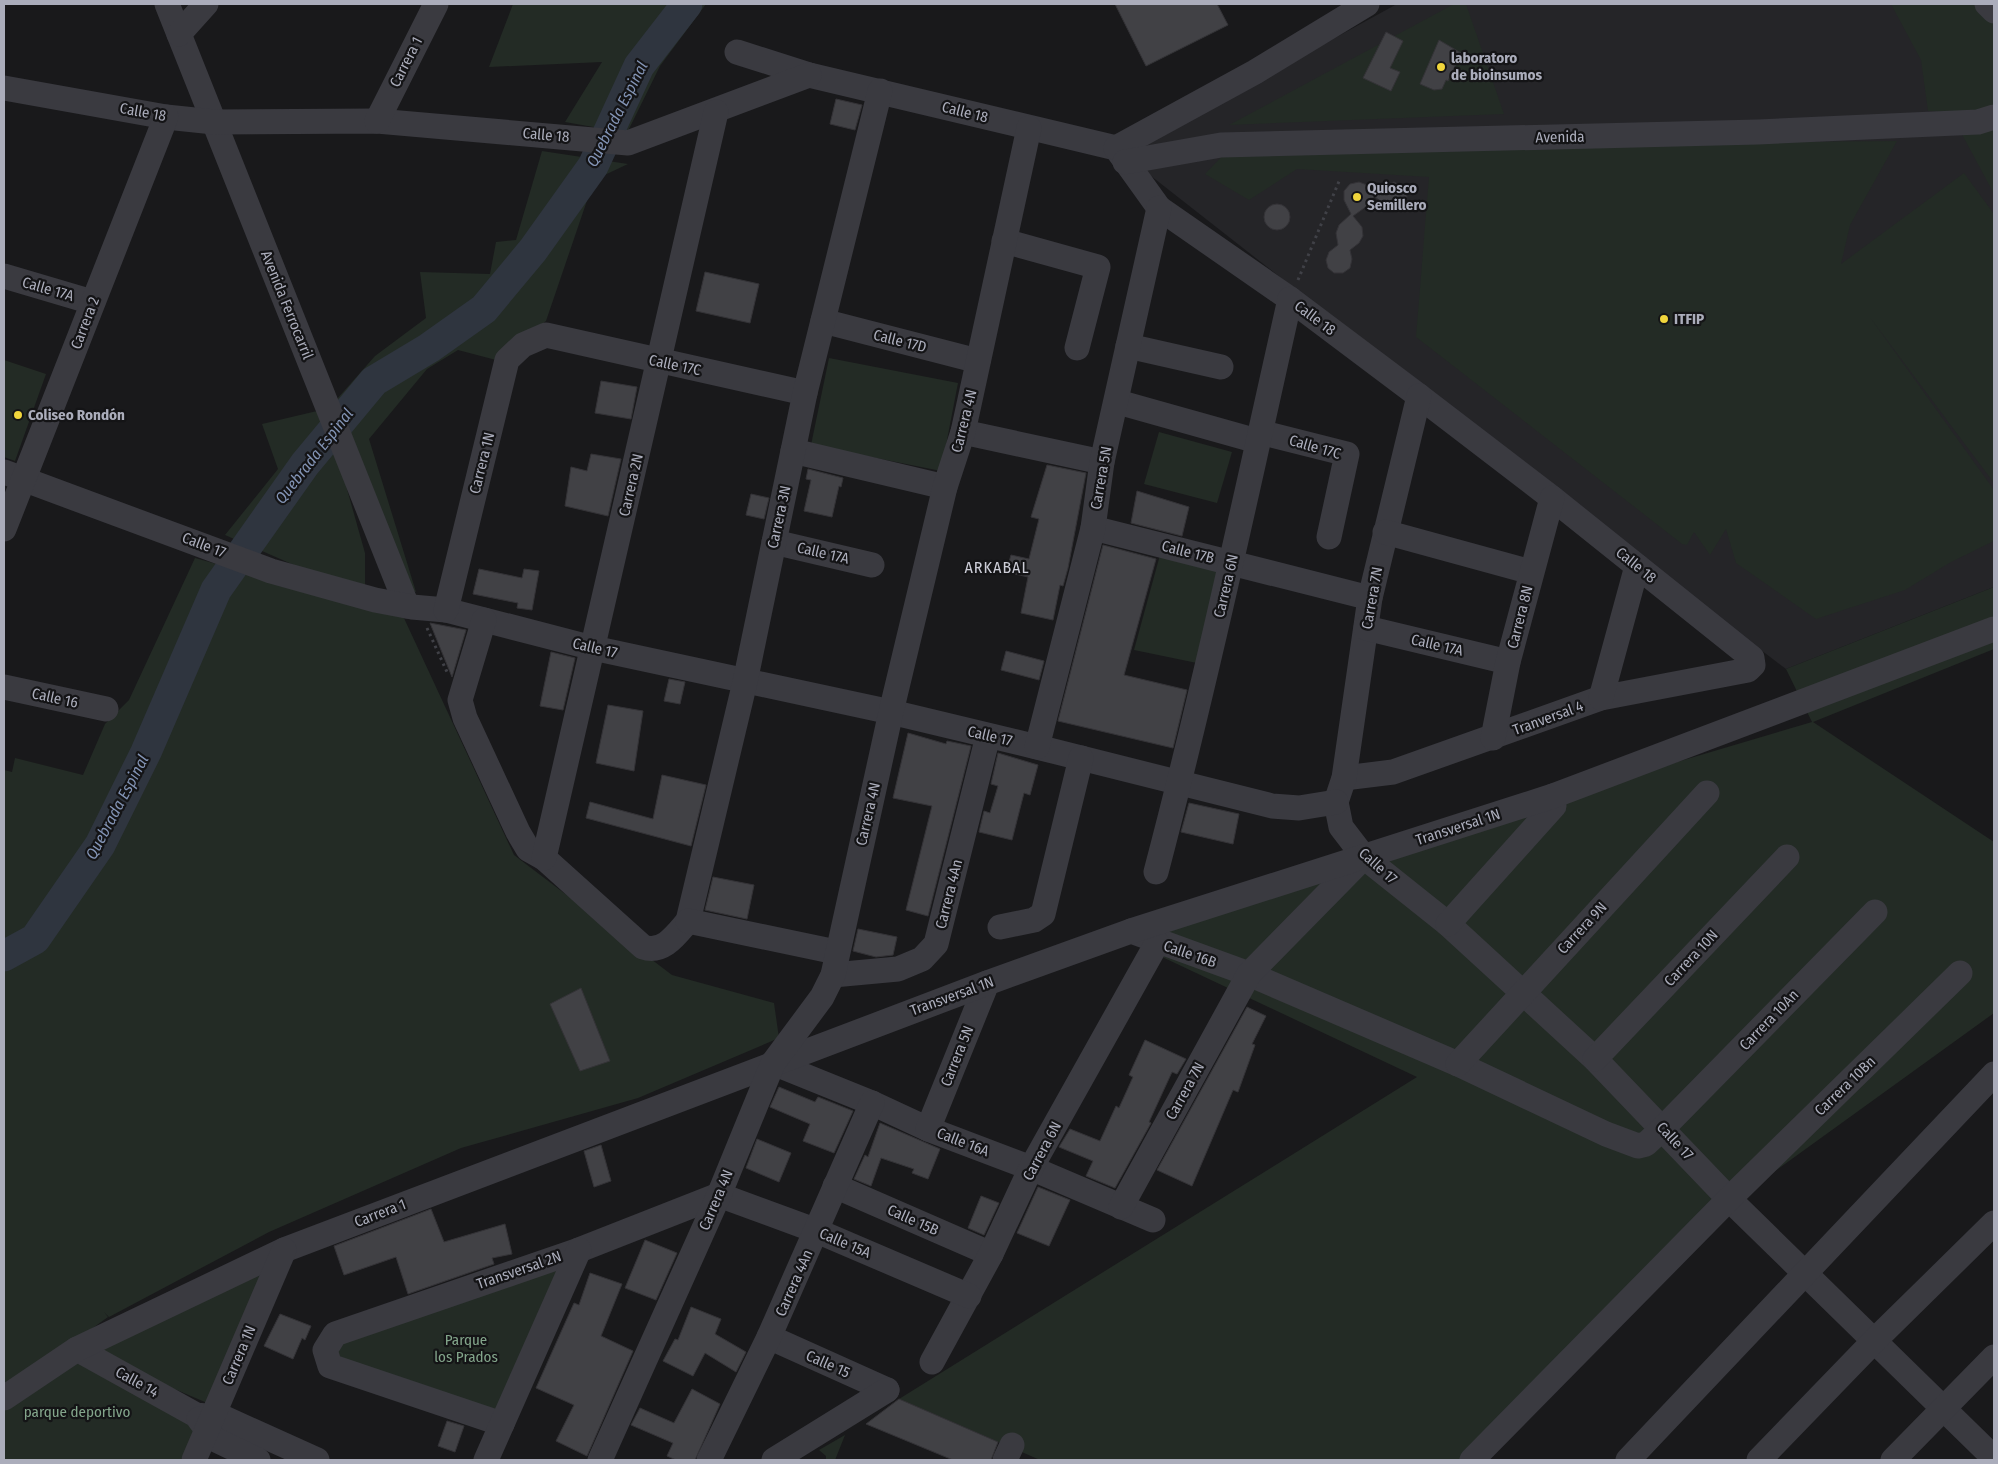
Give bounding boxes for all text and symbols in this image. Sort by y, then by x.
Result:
street label: Carrera 1 [386,34,426,90]
place label: laboratoro de bioinsumos [1451,49,1542,84]
water label: Quebrada Espinal [582,58,652,170]
marker: laboratoro de bioinsumos [1435,61,1447,73]
street label: Calle 18 [940,98,990,126]
street label: Calle 18 [118,99,168,125]
street label: Calle 18 [522,124,570,146]
street label: Avenida [1535,128,1585,146]
place label: Quiosco Semillero [1367,179,1427,214]
marker: Quiosco Semillero [1351,191,1363,203]
street label: Avenida Ferrocarril [257,248,317,362]
street label: Calle 17A [20,273,76,305]
street label: Carrera 2 [67,294,103,352]
street label: Calle 18 [1291,297,1339,339]
place label: ITFIP [1674,310,1704,328]
marker: ITFIP [1658,313,1670,325]
street label: Calle 17D [872,326,928,356]
street label: Calle 17C [647,351,703,379]
street label: Carrera 4N [947,388,981,454]
water label: Quebrada Espinal [271,405,357,507]
place label: Coliseo Rondón [28,406,125,424]
marker: Coliseo Rondón [12,409,24,421]
street label: Carrera 1N [466,430,498,496]
street label: Calle 17C [1287,431,1343,463]
street label: Carrera 5N [1087,445,1115,511]
street label: Carrera 2N [615,452,647,518]
street label: Carrera 3N [764,484,794,550]
street label: Calle 17 [180,528,228,562]
street label: Calle 17B [1160,537,1216,567]
street label: Calle 17A [795,538,851,568]
street label: Calle 18 [1612,543,1660,587]
street label: Carrera 6N [1210,553,1242,619]
district label: ARKABAL [964,558,1030,577]
street label: Carrera 7N [1358,565,1386,631]
street label: Carrera 8N [1503,584,1537,650]
street label: Calle 17A [1409,630,1465,660]
street label: Calle 17 [571,634,619,662]
street label: Calle 16 [30,684,80,712]
street label: Tranversal 4 [1510,697,1586,739]
street label: Calle 17 [966,722,1014,750]
water label: Quebrada Espinal [81,751,153,863]
street label: Carrera 4N [852,781,884,847]
street label: Transversal 1N [1414,805,1502,849]
street label: Calle 17 [1355,844,1401,888]
street label: Carrera 4An [932,857,966,931]
street label: Carrera 9N [1553,898,1611,958]
street label: Carrera 10N [1660,926,1722,990]
street label: Calle 16B [1161,937,1219,971]
street label: Transversal 1N [908,973,996,1019]
street label: Carrera 10An [1736,986,1802,1054]
street label: Carrera 5N [937,1023,977,1089]
street label: Carrera 10Bn [1811,1053,1879,1119]
street label: Carrera 7N [1162,1059,1208,1123]
street label: Carrera 6N [1019,1118,1065,1184]
street label: Calle 17 [1653,1118,1697,1164]
street label: Calle 16A [934,1124,992,1160]
street label: Carrera 4N [695,1167,737,1233]
street label: Carrera 1 [352,1195,408,1231]
street label: Calle 15B [884,1201,942,1239]
street label: Calle 15A [817,1224,874,1262]
street label: Transversal 2N [474,1247,564,1293]
street label: Carrera 4An [771,1247,817,1319]
street label: Carrera 1N [218,1323,260,1387]
park label: Parque los Prados [434,1331,498,1366]
street label: Calle 15 [803,1346,853,1382]
street label: Calle 14 [112,1363,162,1401]
park label: parque deportivo [24,1403,130,1421]

